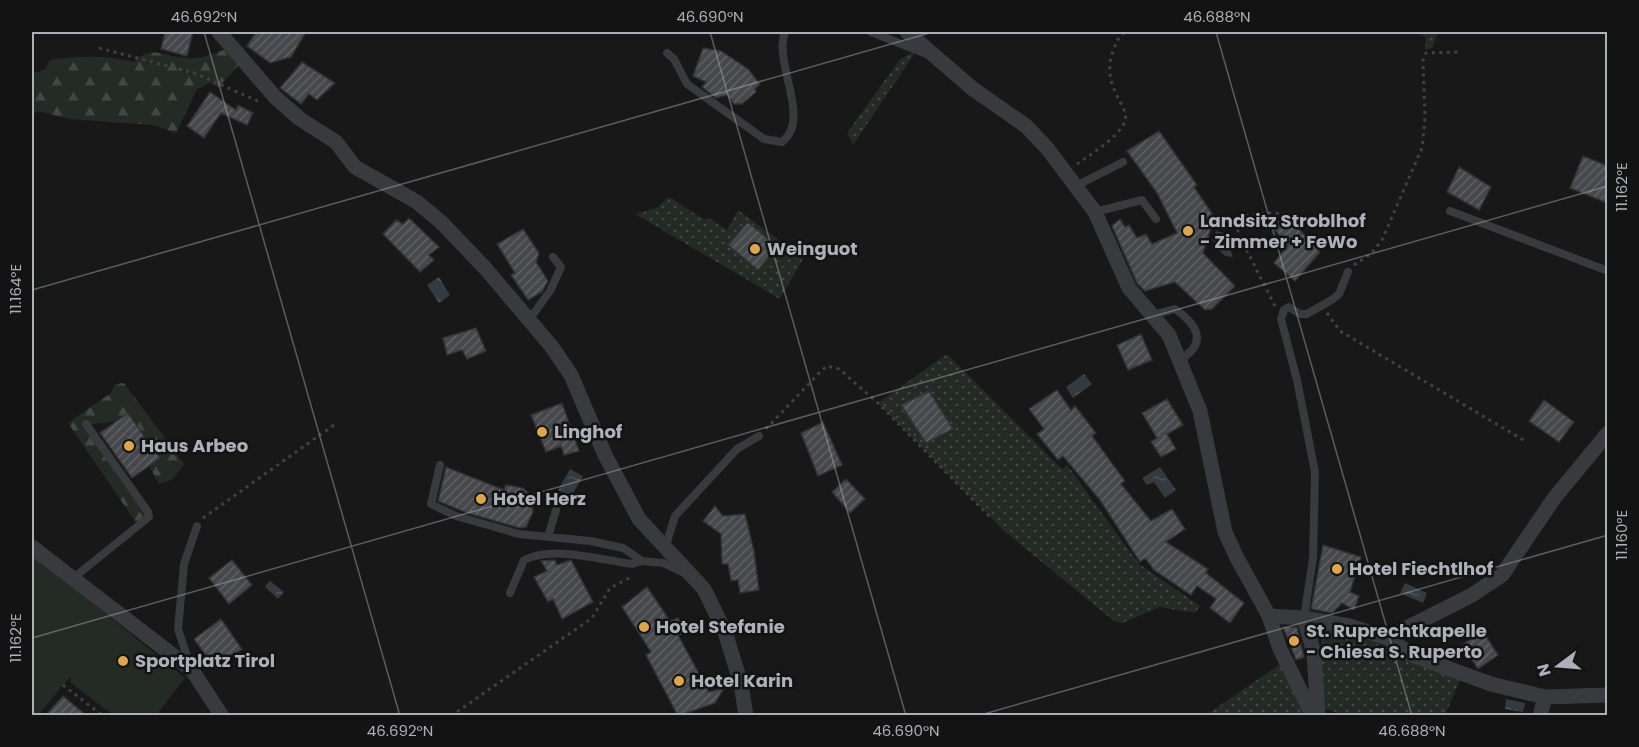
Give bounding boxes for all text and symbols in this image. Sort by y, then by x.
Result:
text: 46.692°N [171,6,237,27]
text: 46.690°N [676,6,744,27]
text: 46.688°N [1183,6,1251,27]
text: 11.162°E [1611,162,1632,212]
place label: Landsitz Stroblhof - Zimmer + FeWo [1200,208,1366,254]
marker: Landsitz Stroblhof - Zimmer + FeWo [1181,224,1195,238]
place label: Weinguot [767,236,858,261]
marker: Weinguot [748,242,762,256]
text: 11.164°E [5,264,26,314]
place label: Linghof [554,419,623,444]
marker: Linghof [535,425,549,439]
place label: Haus Arbeo [141,433,248,458]
marker: Haus Arbeo [122,439,136,453]
place label: Hotel Herz [493,486,586,511]
marker: Hotel Herz [474,492,488,506]
text: 11.160°E [1611,510,1632,560]
place label: Hotel Fiechtlhof [1349,556,1494,581]
marker: Hotel Fiechtlhof [1330,562,1344,576]
text: 11.162°E [5,613,26,663]
place label: Hotel Stefanie [656,614,785,639]
place label: St. Ruprechtkapelle - Chiesa S. Ruperto [1306,618,1487,664]
marker: Hotel Stefanie [637,620,651,634]
marker: St. Ruprechtkapelle - Chiesa S. Ruperto [1287,634,1301,648]
north arrow [1528,636,1588,696]
place label: Sportplatz Tirol [135,648,275,673]
marker: Sportplatz Tirol [116,654,130,668]
text: N [1531,661,1557,679]
place label: Hotel Karin [691,668,793,693]
marker: Hotel Karin [672,674,686,688]
text: 46.692°N [367,720,433,741]
text: 46.690°N [872,720,940,741]
text: 46.688°N [1378,720,1446,741]

